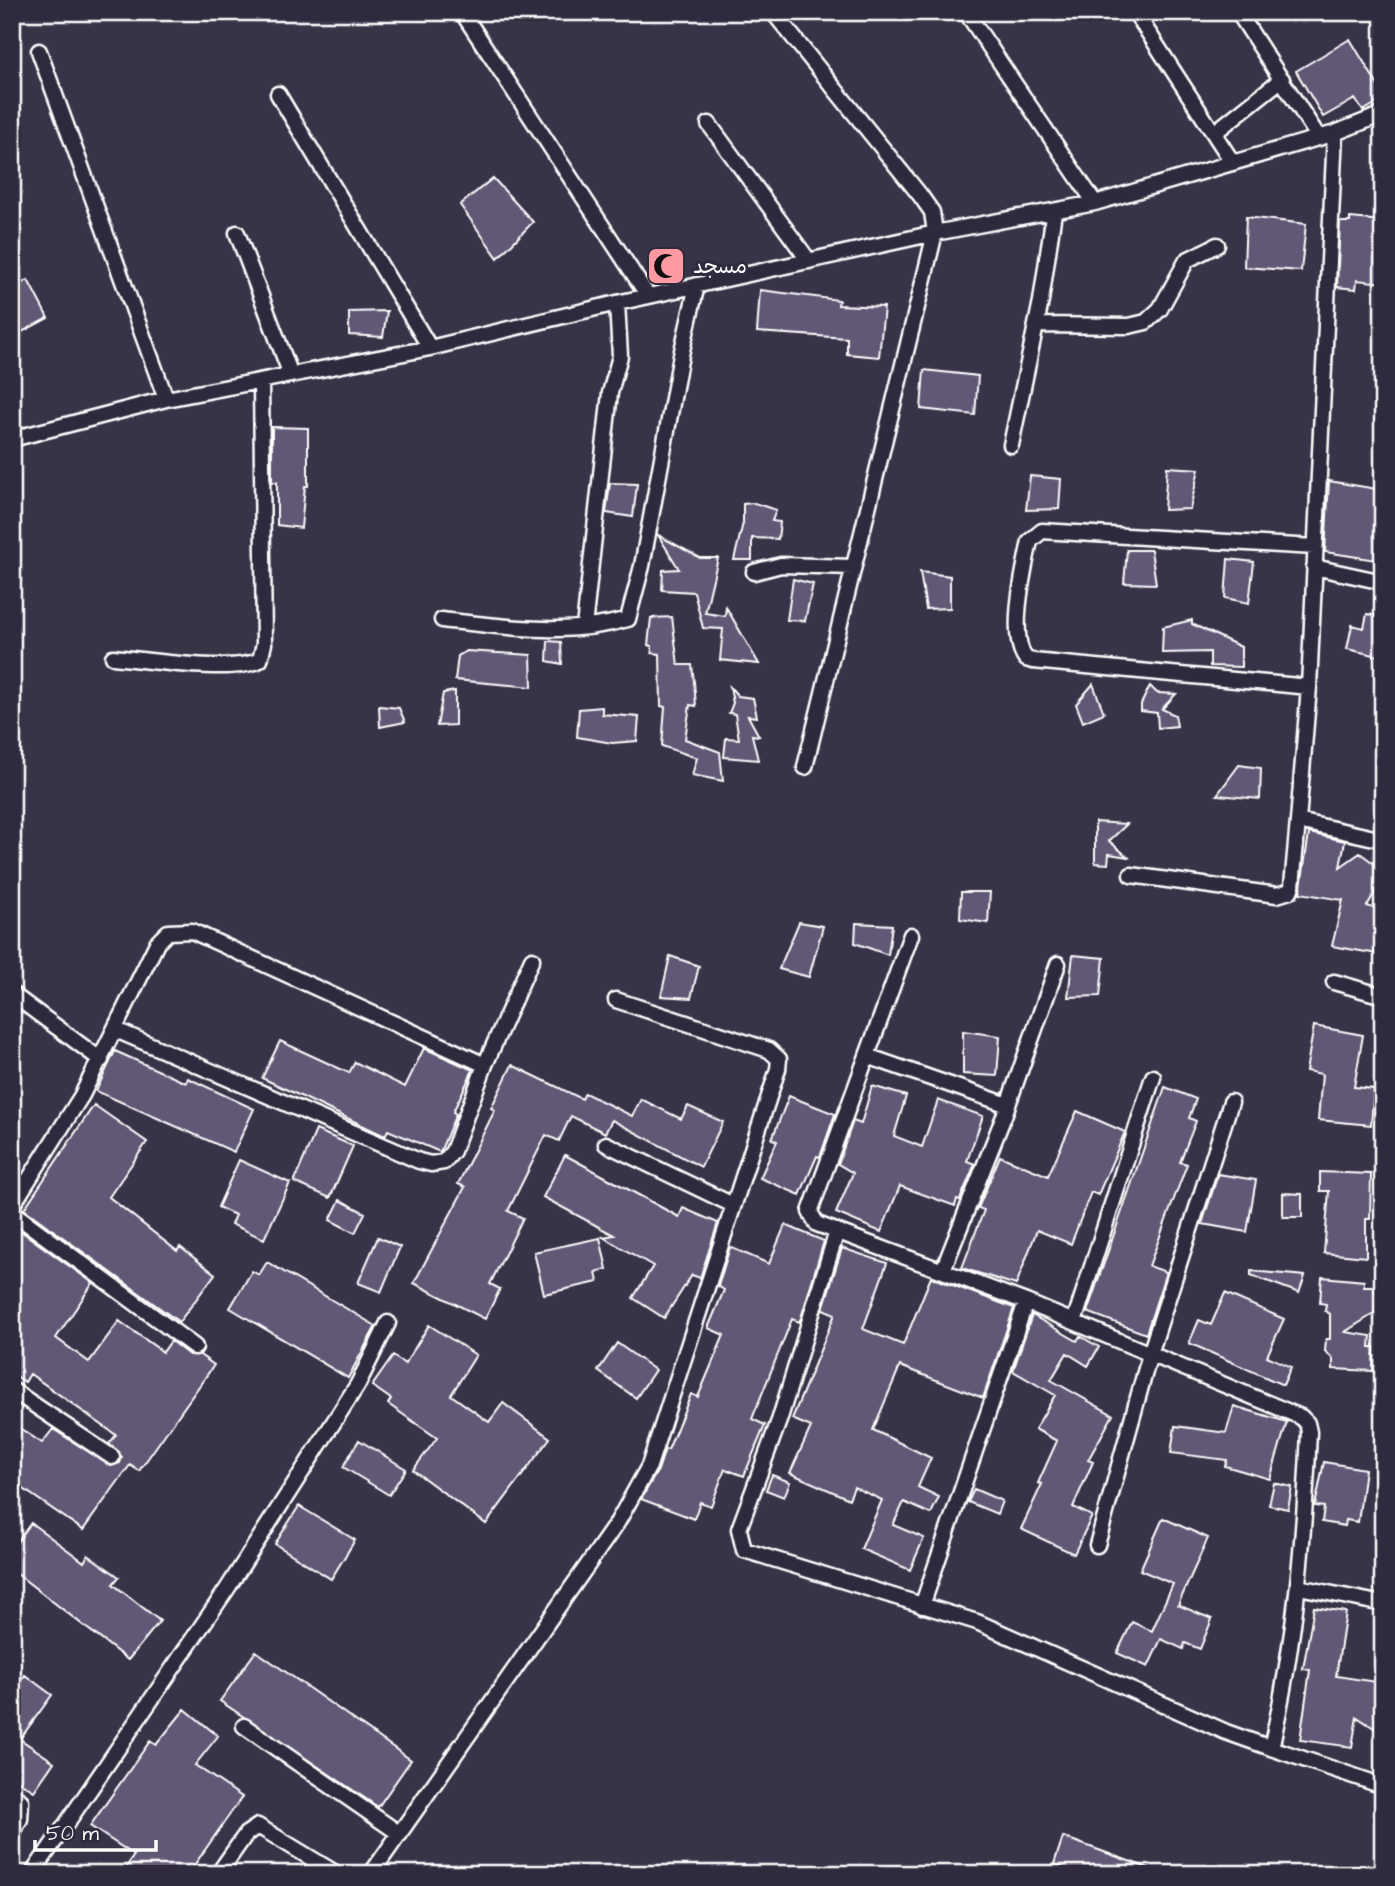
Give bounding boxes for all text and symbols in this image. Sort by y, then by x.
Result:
mosque icon: مسجد [645,245,687,287]
place label: مسجد [693,252,747,281]
scale bar [35,1809,156,1853]
text: 50 m [46,1819,100,1848]

